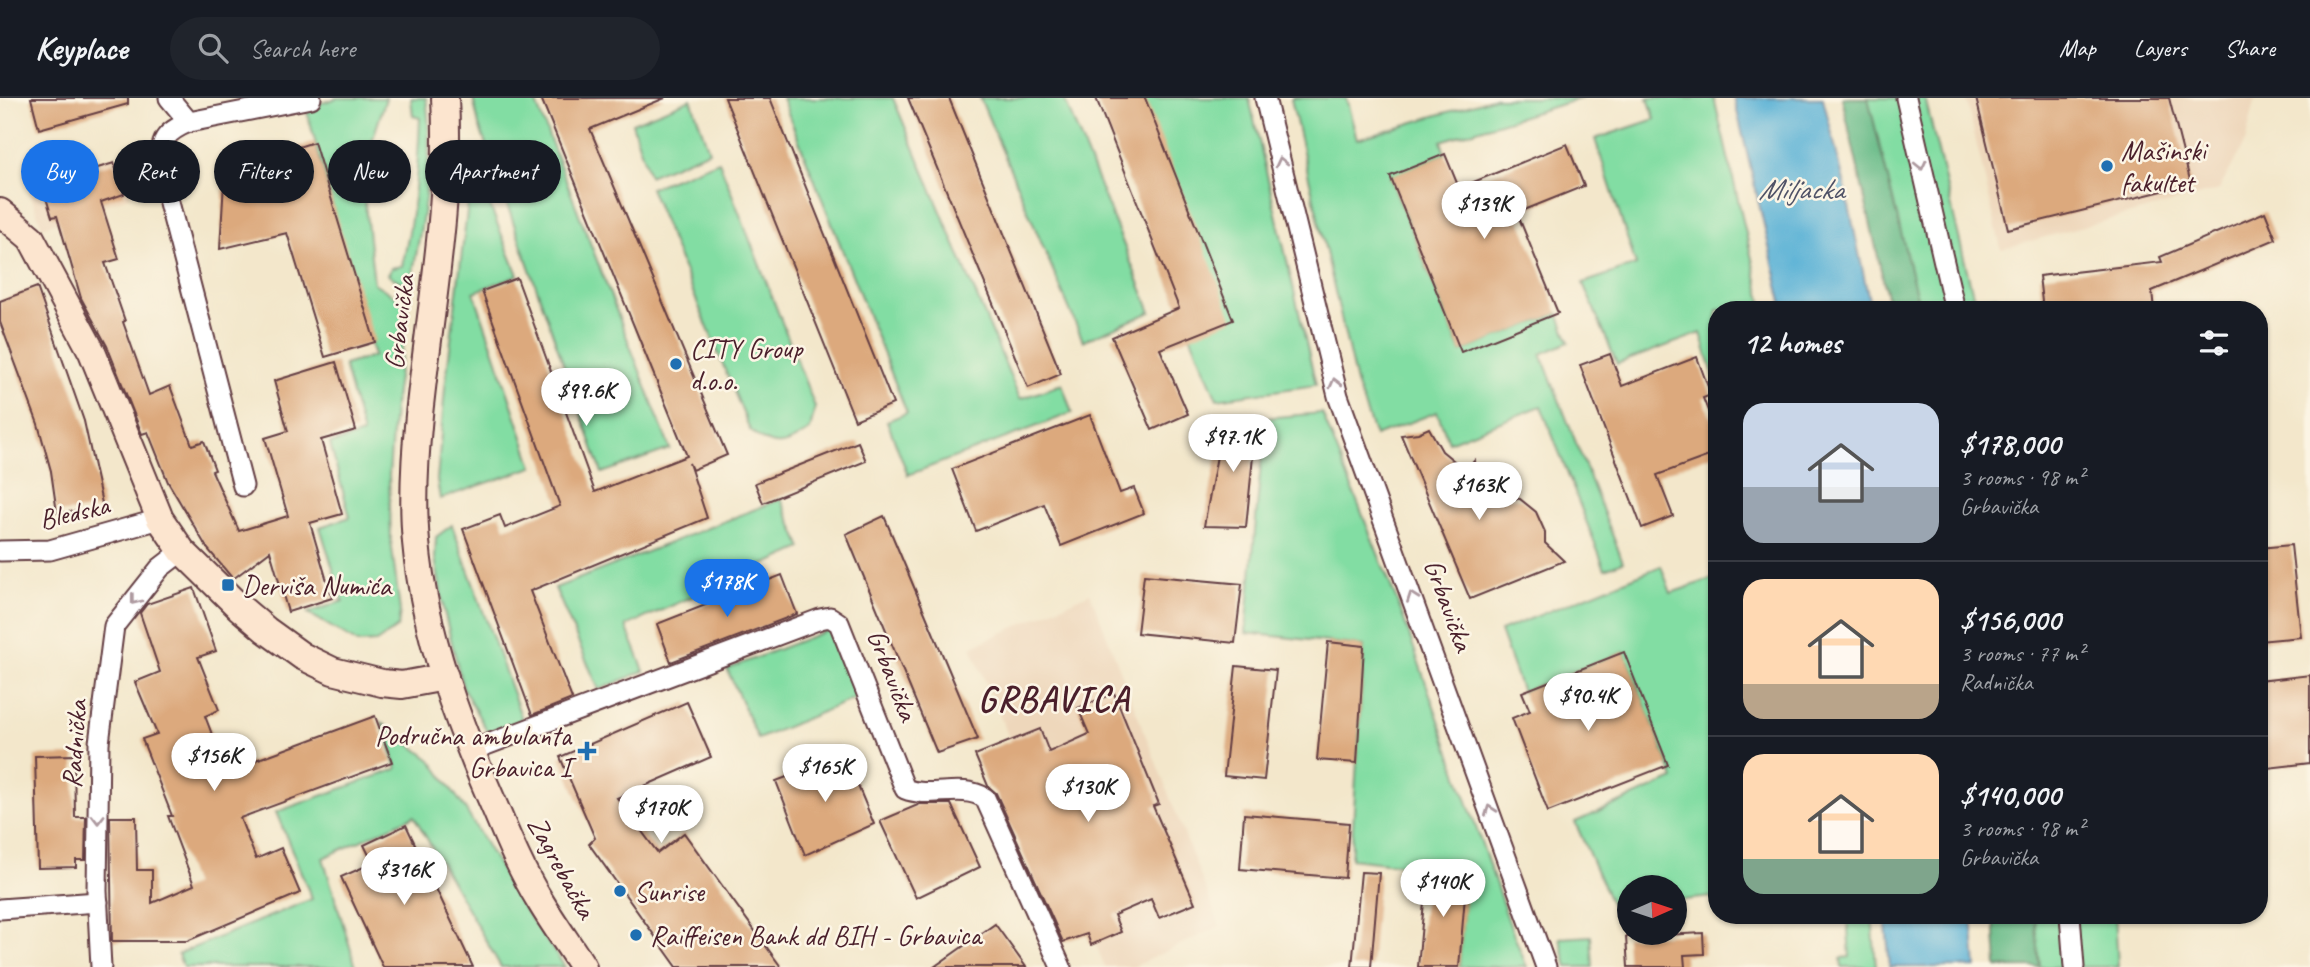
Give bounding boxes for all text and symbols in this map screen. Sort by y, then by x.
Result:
search box [170,17,660,80]
text: Keyplace [35,27,128,69]
icon: search [194,29,232,67]
text: Search here [250,32,356,65]
text: Map [2059,33,2096,63]
text: Layers [2134,33,2187,63]
text: Share [2225,33,2275,63]
place label: Mašinski fakultet [2121,133,2210,200]
chip: Buy [21,140,99,203]
chip: Rent [113,140,200,203]
chip: Filters [214,140,314,203]
chip: New [328,140,411,203]
chip: Apartment [425,140,561,203]
one-way arrow [1275,156,1289,168]
marker: Mašinski fakultet [2099,158,2115,174]
one-way arrow [1913,159,1928,171]
water label: Miljacka [1758,170,1847,208]
pin: $139K [1435,181,1533,241]
text: $139K [1458,189,1510,218]
street label: Grbavička [376,271,422,371]
text: 12 homes [1743,324,1841,362]
icon: filters [2195,324,2233,362]
place label: CITY Group d.o.o. [690,331,804,398]
marker: CITY Group d.o.o. [668,356,684,372]
pin: $99.6K [529,368,643,428]
text: $99.6K [557,376,615,405]
one-way arrow [1329,377,1343,389]
pin: $97.1K [1176,414,1290,474]
text: $97.1K [1204,422,1262,451]
text: $178,000 [1960,425,2060,463]
icon: home [1799,431,1883,515]
pin: $163K [1430,462,1528,522]
text: 3 rooms · 98 m² [1960,463,2084,492]
text: $163K [1452,470,1506,499]
street label: Bledska [36,487,114,537]
text: Grbavička [1960,492,2038,521]
street label: Grbavička [1416,554,1482,657]
pin: $178K [678,560,776,619]
text: $178K [701,567,754,596]
place label: Derviša Numića [242,568,393,603]
marker: Derviša Numića [220,577,236,593]
one-way arrow [1406,591,1420,603]
one-way arrow [130,592,143,605]
text: $156,000 [1960,601,2061,639]
icon: home [1799,607,1883,691]
street label: Grbavička [860,624,927,727]
text: 3 rooms · 77 m² [1960,639,2084,668]
text: Radnička [1960,668,2032,697]
pin: $90.4K [1531,674,1645,733]
district label: GRBAVICA [978,677,1130,722]
text: $90.4K [1559,681,1617,710]
street label: Radnička [53,697,95,789]
place label: Područna ambulanta Grbavica I [375,718,577,785]
pin: $156K [165,734,263,793]
text: $156K [187,741,241,770]
marker: Područna ambulanta Grbavica I [577,741,597,761]
pin: $165K [776,744,874,804]
text: $165K [798,752,852,781]
pin: $130K [1039,764,1137,824]
text: $130K [1061,772,1115,801]
text: $140,000 [1960,776,2060,814]
icon: home [1799,782,1883,866]
pin: $170K [612,786,710,845]
text: $170K [635,793,688,822]
one-way arrow [1484,805,1498,817]
street label: Zagrebačka [520,810,605,926]
one-way arrow [90,814,106,825]
text: 3 rooms · 98 m² [1960,814,2084,843]
text: Grbavička [1960,843,2038,872]
pin: $316K [355,848,453,907]
text: $316K [377,855,431,884]
pin: $140K [1394,860,1492,919]
text: $140K [1416,867,1470,896]
place label: Sunrise [634,874,706,909]
north arrow [1617,875,1687,945]
map controls [1617,875,1687,945]
marker: Sunrise [612,883,628,899]
place label: Raiffeisen Bank dd BIH - Grbavica [650,918,984,953]
marker: Raiffeisen Bank dd BIH - Grbavica [628,927,644,943]

